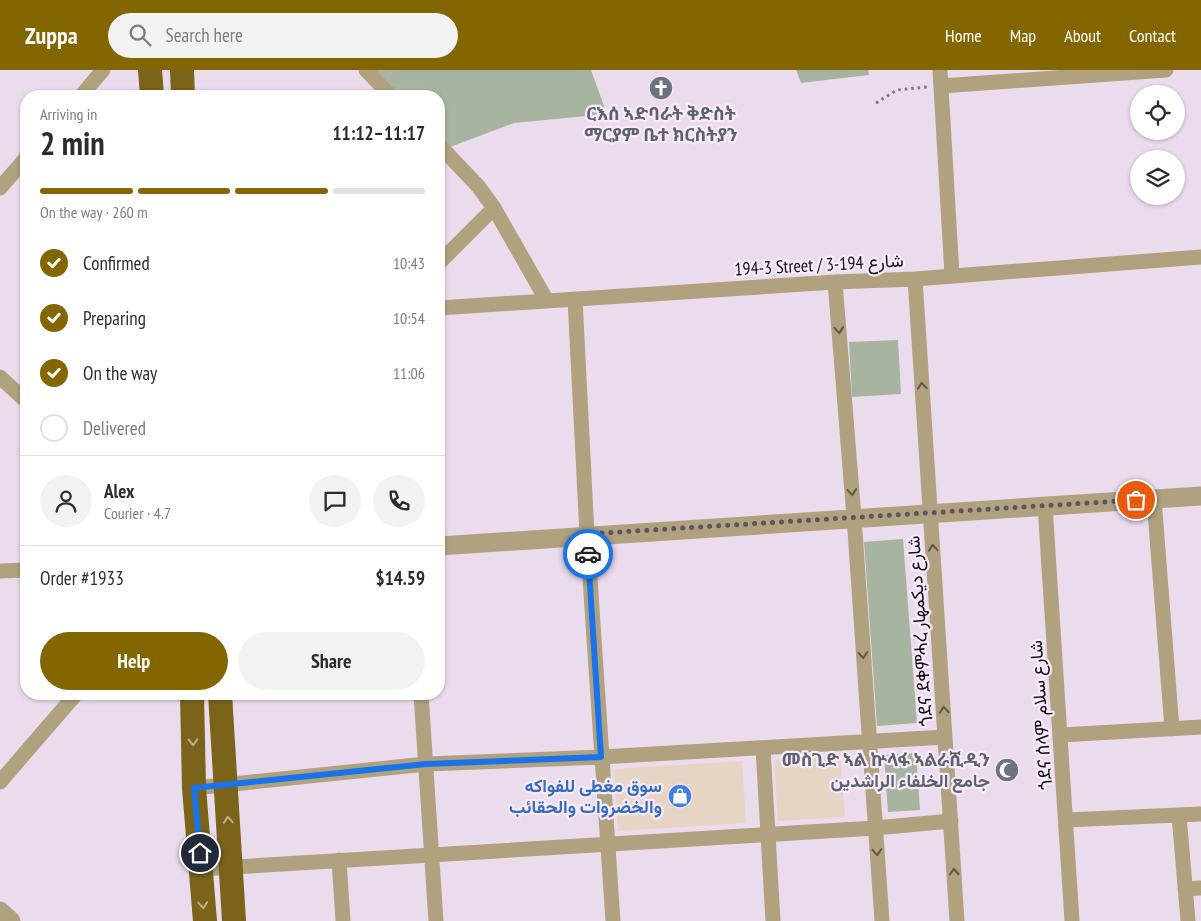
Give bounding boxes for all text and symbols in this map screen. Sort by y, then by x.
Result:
search box [108,13,458,58]
text: Zuppa [25,20,78,51]
icon: search [126,21,154,49]
text: Search here [166,23,243,47]
text: Home [945,24,982,47]
text: Map [1010,24,1036,47]
text: About [1064,24,1101,47]
text: Contact [1129,24,1176,47]
church icon: ርእሰ ኣድባራት ቅድስት ማርያም ቤተ ክርስትያን [648,75,674,101]
map controls [1130,85,1185,205]
button: locate [1130,85,1185,140]
place label: ርእሰ ኣድባራት ቅድስት ማርያም ቤተ ክርስትያን [584,102,738,146]
text: Arriving in [40,104,97,124]
text: 11:12–11:17 [332,121,425,145]
text: 2 min [40,122,105,164]
button: layers [1130,150,1185,205]
text: On the way · 260 m [40,202,148,222]
icon: check [40,249,68,277]
street label: 194-3 Street / شارع 194-3 [734,249,904,281]
text: Confirmed [83,251,150,275]
text: 10:43 [393,253,425,273]
icon: check [40,304,68,332]
text: Preparing [83,306,146,330]
text: 10:54 [393,308,425,328]
one-way arrow [833,327,844,335]
icon: check [40,359,68,387]
text: On the way [83,361,157,385]
text: 11:06 [393,363,425,383]
one-way arrow [916,382,927,390]
text: Delivered [83,416,146,440]
button: person [40,475,92,527]
button: chat [309,475,361,527]
button: phone [373,475,425,527]
text: Alex [104,479,134,503]
pin [1115,479,1157,521]
icon: bag [1122,486,1150,514]
one-way arrow [847,489,858,497]
text: Courier · 4.7 [104,503,171,523]
courier [563,529,613,579]
street label: ጎደና ደቀምሓረ شارع ديكمهار [901,535,939,727]
icon: car [574,540,602,568]
one-way arrow [927,544,938,552]
text: Order #1933 [40,566,124,590]
text: $14.59 [376,566,425,590]
button: Help [40,632,228,690]
button: Share [238,632,425,690]
street label: ጎደና ሰላም شارع سلام [1024,639,1058,791]
one-way arrow [857,651,868,659]
one-way arrow [938,706,949,714]
one-way arrow [188,739,198,747]
place label: መስጊድ ኣል ኵላፋ ኣልራሺዲን جامع الخلفاء الراشدين [782,748,990,793]
mosque icon: መስጊድ ኣል ኵላፋ ኣልራሺዲን جامع الخلفاء الراشدين [994,757,1020,783]
place label: سوق مغطى للفواكه والخضروات والحقائب [509,774,662,818]
shop icon: سوق مغطى للفواكه والخضروات والحقائب [667,783,693,809]
one-way arrow [222,816,233,824]
pin [179,832,221,874]
icon: home [186,839,214,867]
one-way arrow [871,848,882,856]
one-way arrow [948,868,959,876]
one-way arrow [198,901,209,909]

